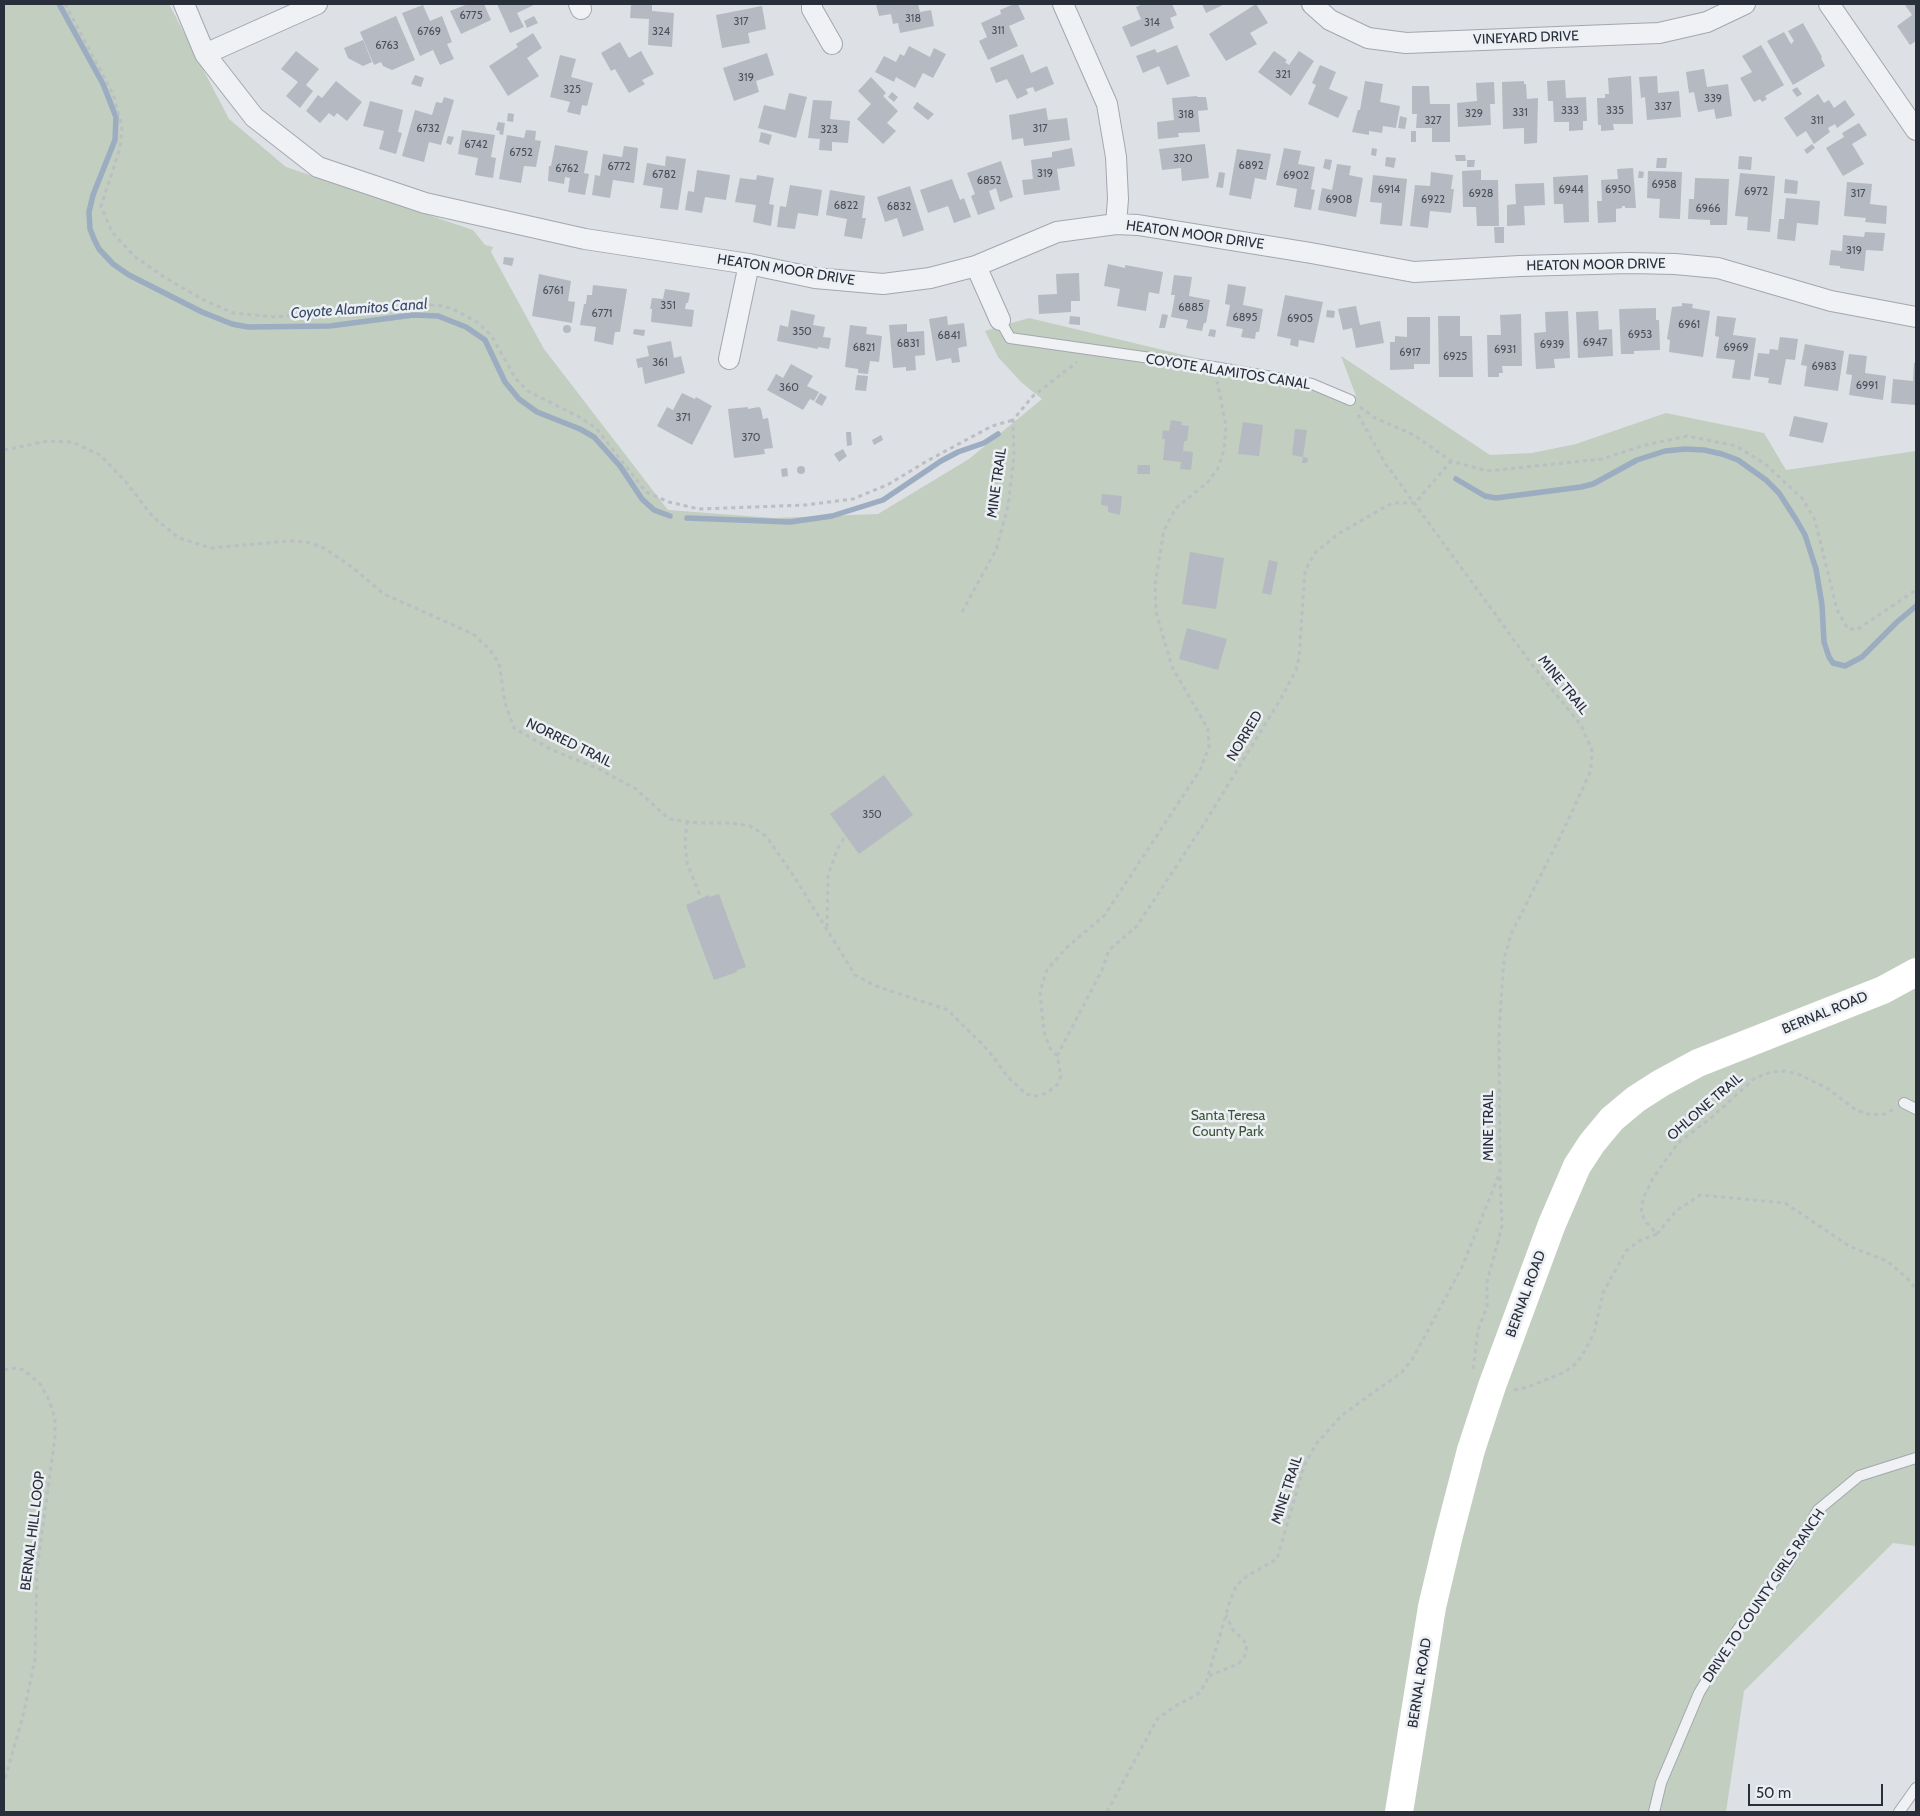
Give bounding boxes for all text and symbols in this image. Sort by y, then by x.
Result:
house number: 6775 [459,9,483,23]
house number: 318 [905,12,921,26]
house number: 317 [733,15,749,29]
house number: 314 [1144,16,1160,30]
house number: 311 [991,24,1005,38]
house number: 6769 [417,25,441,39]
house number: 324 [652,25,670,39]
street label: VINEYARD DRIVE [1473,28,1579,48]
house number: 6763 [375,39,399,53]
house number: 321 [1275,68,1291,82]
house number: 319 [738,71,754,85]
house number: 325 [563,83,581,97]
house number: 339 [1704,92,1722,106]
house number: 337 [1654,100,1672,114]
house number: 333 [1561,104,1579,118]
house number: 335 [1606,104,1624,118]
house number: 331 [1512,106,1528,120]
house number: 329 [1465,107,1483,121]
house number: 318 [1178,108,1194,122]
house number: 327 [1424,114,1442,128]
house number: 311 [1810,114,1824,128]
house number: 6732 [416,122,440,136]
house number: 317 [1032,122,1048,136]
house number: 323 [820,123,838,137]
house number: 6742 [464,138,488,152]
house number: 6752 [509,146,533,160]
house number: 320 [1173,152,1193,166]
house number: 6892 [1239,159,1263,173]
house number: 6772 [608,160,630,174]
house number: 6762 [555,162,579,176]
house number: 319 [1037,167,1053,181]
house number: 6782 [652,168,676,182]
house number: 6902 [1283,169,1309,183]
house number: 6852 [977,174,1001,188]
house number: 6958 [1651,178,1677,192]
house number: 6914 [1378,183,1400,197]
house number: 6944 [1558,183,1584,197]
house number: 6950 [1605,183,1631,197]
house number: 6972 [1744,185,1768,199]
house number: 6928 [1469,187,1493,201]
house number: 317 [1850,187,1866,201]
house number: 6908 [1326,193,1352,207]
house number: 6922 [1421,193,1445,207]
house number: 6822 [834,199,858,213]
house number: 6832 [887,200,911,214]
house number: 6966 [1696,202,1720,216]
street label: HEATON MOOR DRIVE [1125,217,1265,253]
house number: 319 [1846,244,1862,258]
street label: HEATON MOOR DRIVE [716,251,856,289]
street label: HEATON MOOR DRIVE [1526,255,1666,275]
house number: 6761 [542,284,564,298]
water label: Coyote Alamitos Canal [290,295,428,323]
house number: 351 [660,299,676,313]
house number: 6885 [1178,301,1204,315]
house number: 6771 [592,307,612,321]
house number: 6895 [1232,311,1258,325]
house number: 6905 [1287,312,1313,326]
house number: 6961 [1678,318,1700,332]
house number: 350 [792,325,812,339]
house number: 6953 [1628,328,1652,342]
house number: 6841 [938,329,960,343]
house number: 6947 [1583,336,1607,350]
house number: 6831 [897,337,919,351]
house number: 6939 [1540,338,1564,352]
house number: 6821 [853,341,875,355]
house number: 6969 [1724,341,1748,355]
house number: 6931 [1494,343,1516,357]
house number: 6917 [1399,346,1421,360]
house number: 6925 [1443,350,1467,364]
street label: COYOTE ALAMITOS CANAL [1145,351,1311,393]
house number: 361 [652,356,668,370]
house number: 6983 [1811,360,1837,374]
house number: 6991 [1856,379,1878,393]
house number: 360 [779,381,799,395]
house number: 371 [675,411,691,425]
house number: 370 [741,431,761,445]
street label: MINE TRAIL [984,447,1010,519]
street label: MINE TRAIL [1534,652,1592,718]
street label: NORRED [1224,708,1266,764]
street label: NORRED TRAIL [523,715,615,771]
house number: 350 [862,808,882,822]
street label: BERNAL ROAD [1780,988,1870,1038]
street label: OHLONE TRAIL [1664,1070,1746,1144]
street label: MINE TRAIL [1481,1091,1497,1161]
park label: Santa Teresa County Park [1191,1108,1265,1140]
street label: BERNAL ROAD [1503,1248,1549,1340]
street label: MINE TRAIL [1268,1454,1306,1526]
street label: BERNAL HILL LOOP [17,1470,49,1592]
street label: DRIVE TO COUNTY GIRLS RANCH [1700,1506,1828,1686]
street label: BERNAL ROAD [1405,1637,1435,1729]
scale bar [1750,1774,1885,1806]
text: 50 m [1756,1784,1791,1802]

